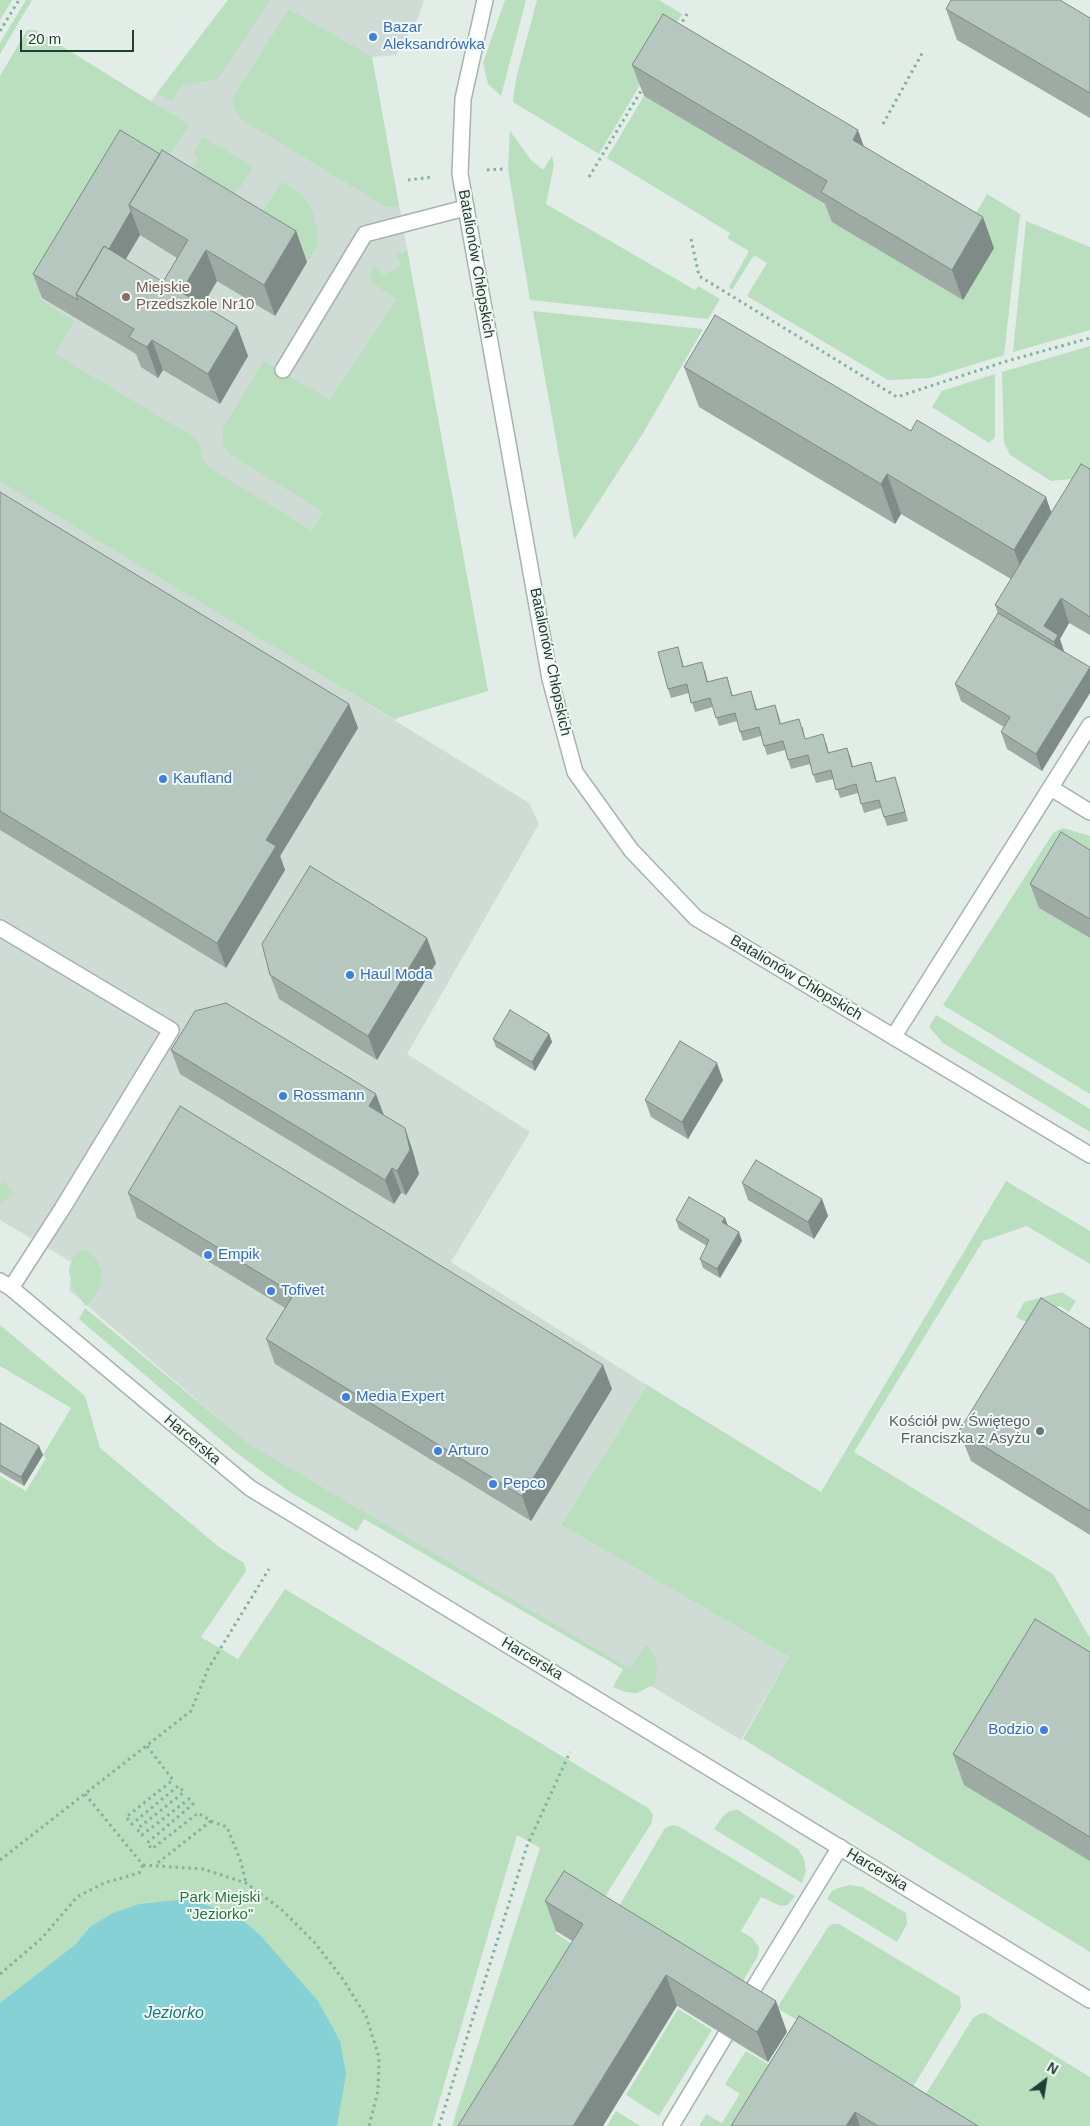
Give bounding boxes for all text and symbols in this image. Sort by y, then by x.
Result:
place label: Bazar Aleksandrówka [383,19,485,54]
scale bar [22,20,136,52]
text: 20 m [28,30,61,47]
marker: Bazar Aleksandrówka [367,31,379,43]
street label: Batalionów Chłopskich [454,188,498,340]
place label: Miejskie Przedszkole Nr10 [136,279,254,314]
marker: Miejskie Przedszkole Nr10 [120,291,132,303]
street label: Batalionów Chłopskich [526,586,574,738]
place label: Kaufland [173,770,232,788]
marker: Kaufland [157,773,169,785]
street label: Batalionów Chłopskich [727,931,865,1025]
place label: Haul Moda [360,966,433,984]
marker: Haul Moda [344,969,356,981]
place label: Rossmann [293,1087,365,1105]
marker: Rossmann [277,1090,289,1102]
place label: Empik [218,1246,260,1264]
marker: Empik [202,1249,214,1261]
place label: Tofivet [281,1282,324,1300]
marker: Tofivet [265,1285,277,1297]
place label: Media Expert [356,1388,444,1406]
marker: Media Expert [340,1391,352,1403]
street label: Harcerska [160,1411,224,1469]
place label: Kościół pw. Świętego Franciszka z Asyżu [889,1413,1030,1448]
marker: Kościół pw. Świętego Franciszka z Asyżu [1034,1425,1046,1437]
place label: Arturo [448,1442,489,1460]
marker: Arturo [432,1445,444,1457]
place label: Pepco [503,1475,546,1493]
marker: Pepco [487,1478,499,1490]
street label: Harcerska [498,1634,566,1684]
place label: Bodzio [988,1721,1034,1739]
marker: Bodzio [1038,1724,1050,1736]
street label: Harcerska [843,1845,911,1895]
park label: Park Miejski "Jeziorko" [180,1889,260,1924]
water label: Jeziorko [144,2004,204,2024]
north arrow [1020,2056,1070,2106]
text: N [1044,2059,1061,2078]

